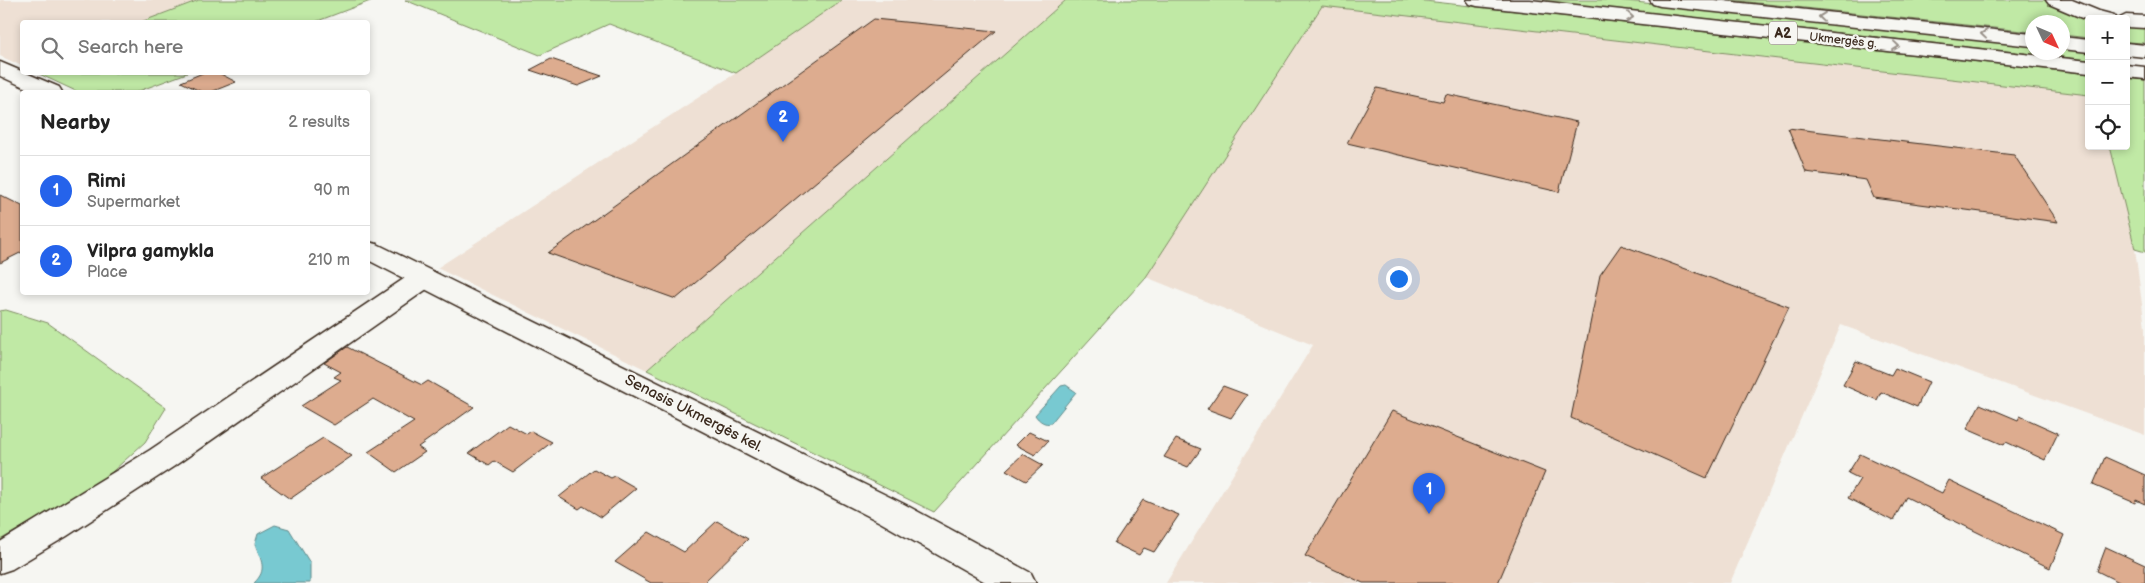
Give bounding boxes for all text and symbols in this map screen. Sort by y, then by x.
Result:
one-way arrow [1626,11,1634,22]
one-way arrow [1818,12,1826,23]
north arrow [2025,15,2070,60]
map controls [2085,15,2130,150]
button: + [2085,15,2130,60]
search box [20,20,370,75]
road number: A2 [1769,22,1797,44]
one-way arrow [1980,29,1988,40]
street label: Ukmergės g. [1809,30,1877,51]
icon: search [38,34,66,62]
text: Search here [78,36,183,59]
one-way arrow [1892,40,1900,51]
button: − [2085,60,2130,105]
pin: 2 [767,101,799,142]
button: locate [2085,105,2130,150]
text: Nearby [40,110,110,135]
text: 2 results [288,113,350,132]
text: Rimi [87,170,126,193]
text: 1 [53,181,59,200]
text: 90 m [314,181,350,200]
text: Supermarket [87,193,180,212]
text: Vilpra gamykla [87,240,214,263]
text: 2 [51,251,61,270]
text: 210 m [308,251,350,270]
text: Place [87,263,128,282]
your location [1386,266,1412,292]
street label: Senasis Ukmergės kel. [621,370,766,457]
pin: 1 [1413,473,1445,514]

